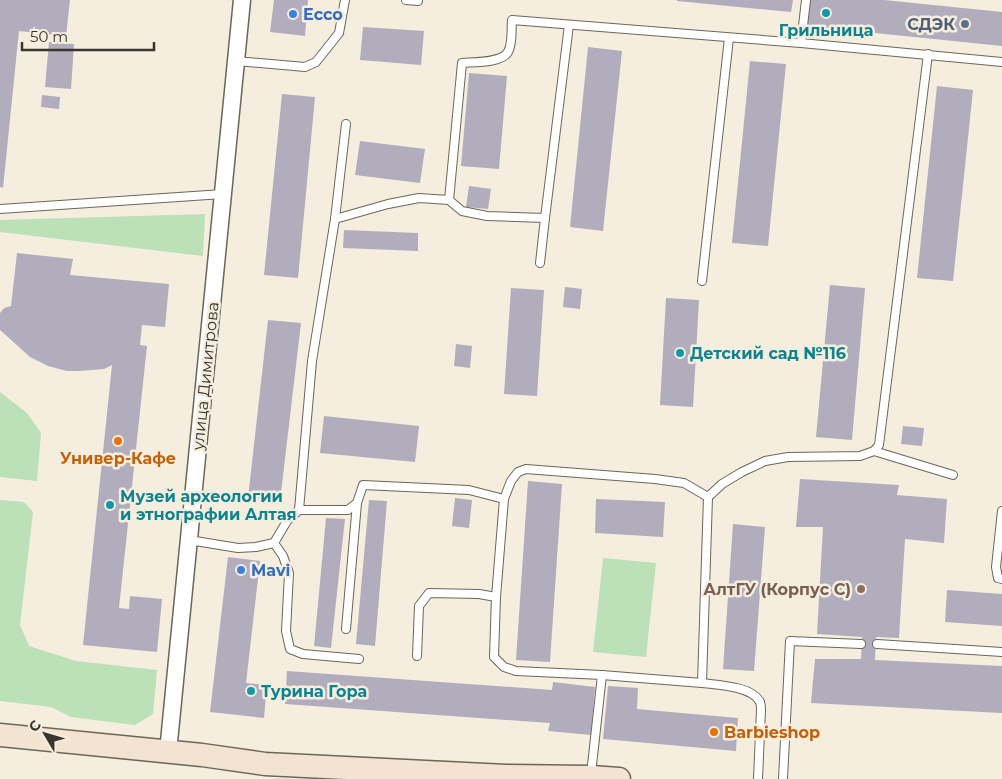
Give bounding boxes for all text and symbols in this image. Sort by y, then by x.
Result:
place label: Ecco [303,5,343,24]
marker: Грильница [820,7,832,19]
marker: Ecco [287,8,299,20]
place label: СДЭК [907,15,955,34]
marker: СДЭК [959,18,971,30]
scale bar [22,20,155,52]
place label: Грильница [779,21,873,40]
text: 50 m [30,27,68,46]
street label: улица Димитрова [188,301,223,452]
place label: Детский сад №116 [690,344,846,363]
marker: Детский сад №116 [674,347,686,359]
marker: Универ-Кафе [112,435,124,447]
place label: Универ-Кафе [60,449,176,468]
place label: Музей археологии и этнографии Алтая [120,487,297,524]
marker: Музей археологии и этнографии Алтая [104,499,116,511]
place label: Mavi [251,561,290,580]
marker: Mavi [235,564,247,576]
place label: АлтГУ (Корпус С) [703,580,851,599]
marker: АлтГУ (Корпус С) [855,583,867,595]
place label: Турина Гора [261,682,367,701]
marker: Турина Гора [245,685,257,697]
north arrow [20,709,70,759]
text: С [25,716,45,736]
place label: Barbieshop [724,723,820,742]
marker: Barbieshop [708,726,720,738]

